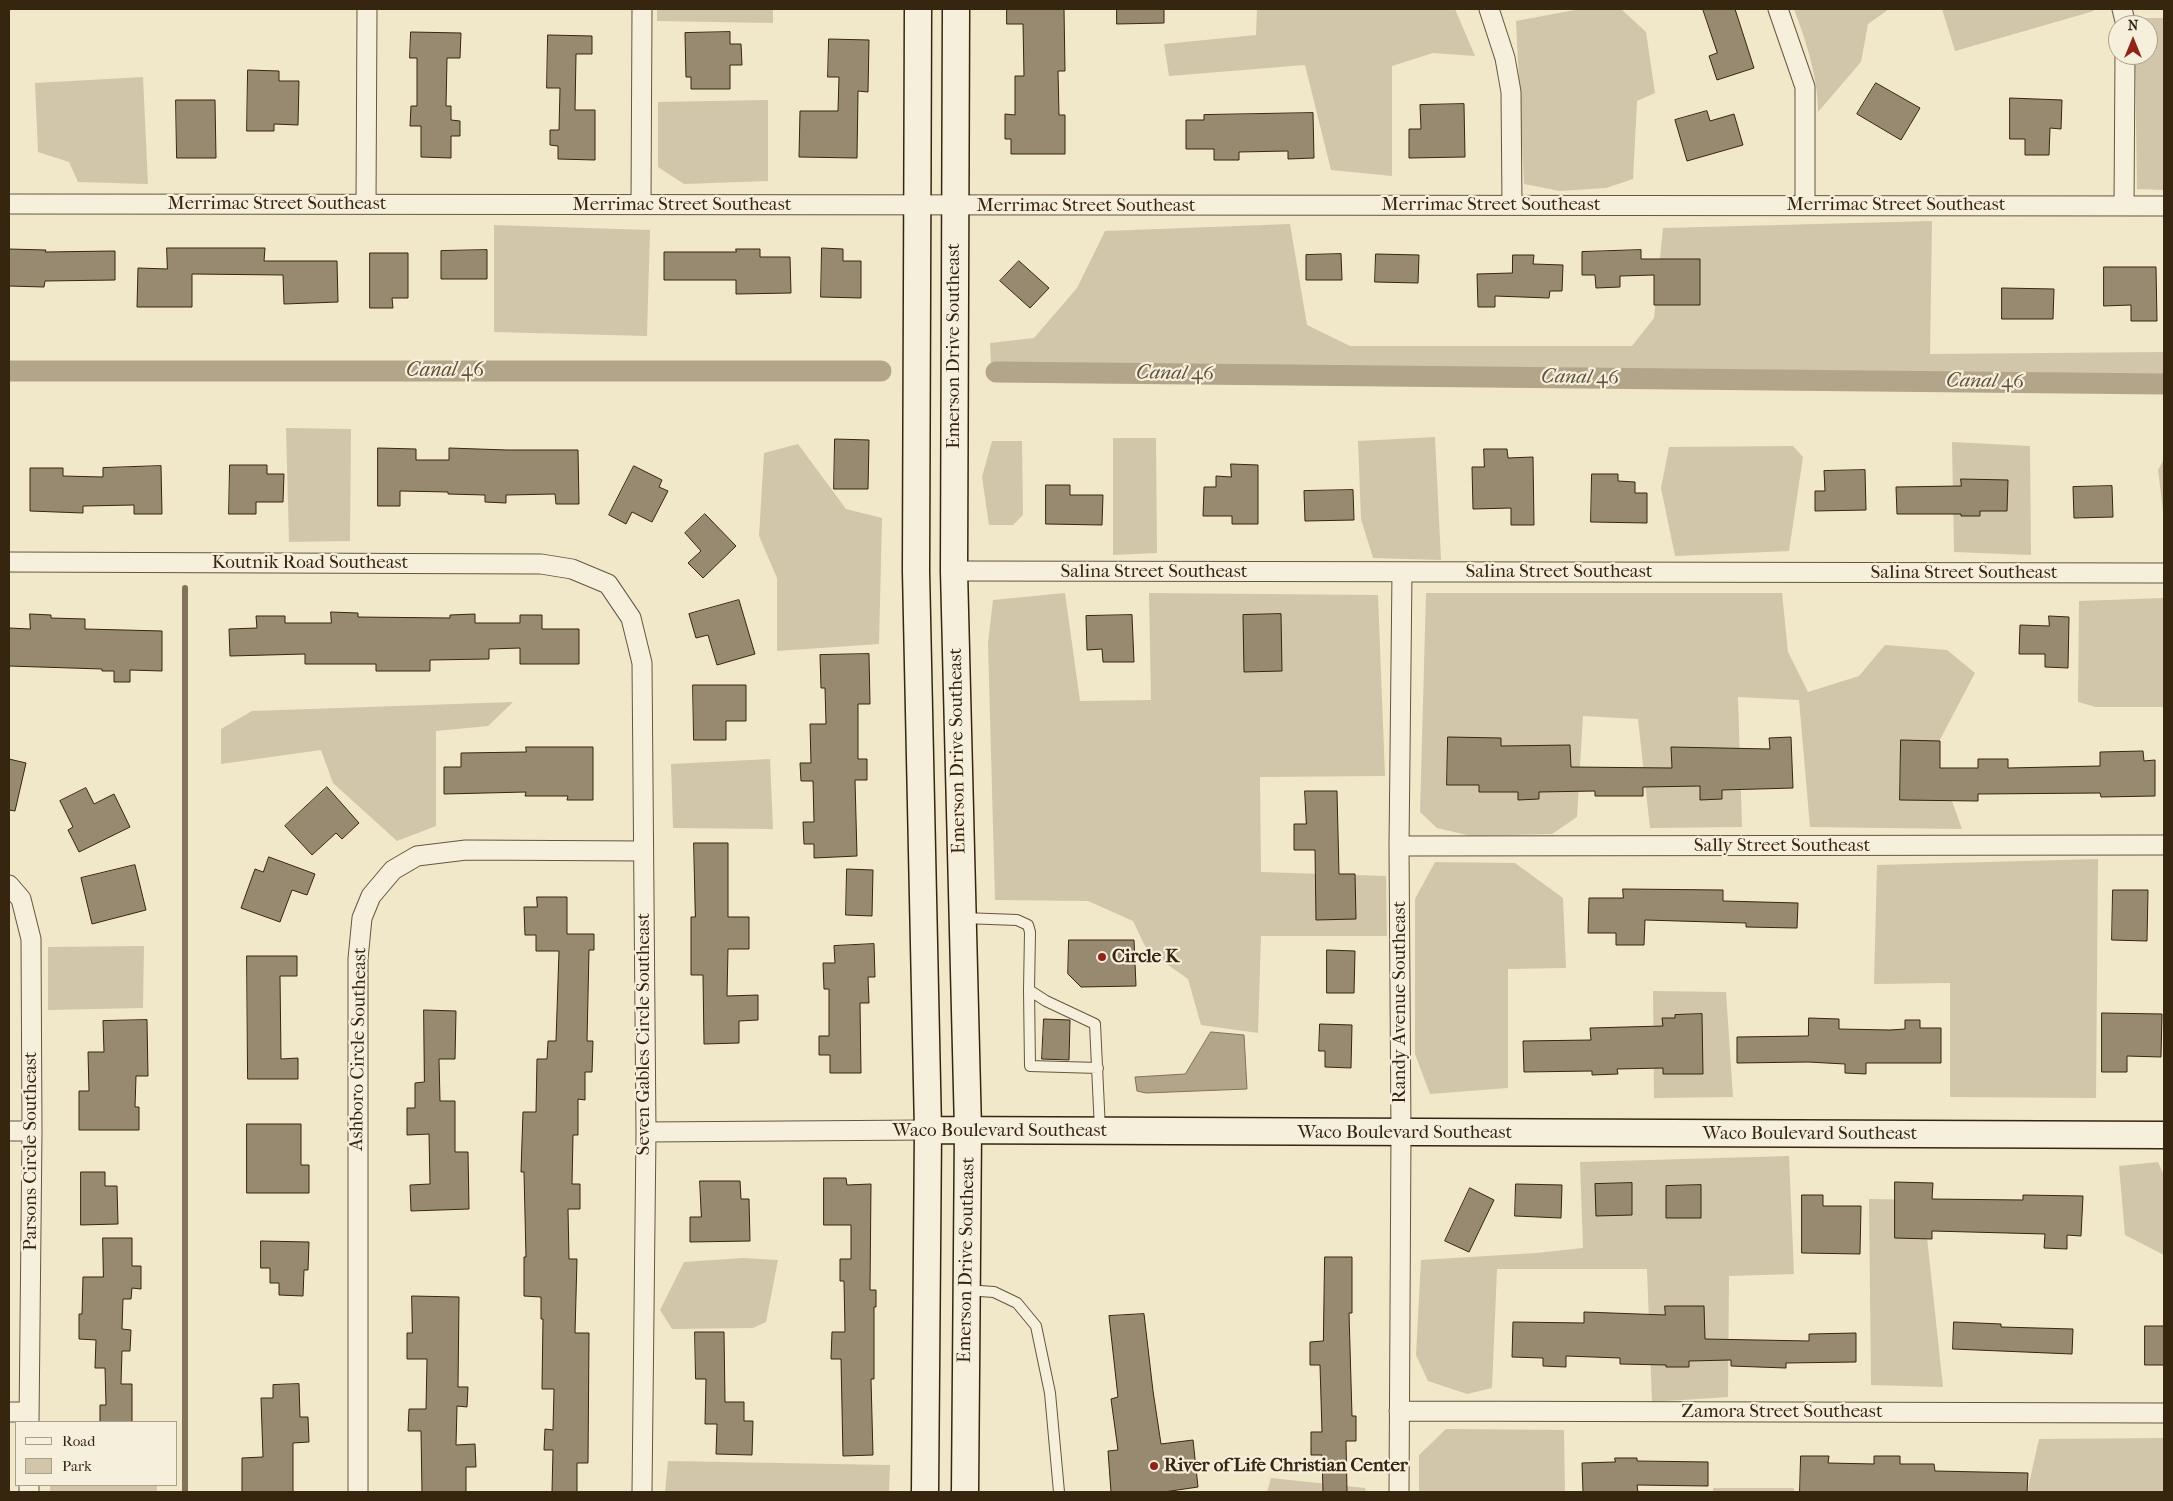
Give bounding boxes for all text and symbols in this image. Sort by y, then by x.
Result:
north arrow [2108,15,2158,65]
text: N [2128,17,2138,34]
street label: Merrimac Street Southeast [168,193,386,215]
street label: Merrimac Street Southeast [573,194,791,216]
street label: Merrimac Street Southeast [1382,194,1600,216]
street label: Merrimac Street Southeast [1787,194,2005,216]
street label: Merrimac Street Southeast [977,195,1195,217]
street label: Emerson Drive Southeast [943,243,965,449]
water label: Canal 46 [406,359,484,383]
water label: Canal 46 [1136,361,1214,387]
water label: Canal 46 [1541,365,1619,391]
water label: Canal 46 [1946,369,2024,395]
street label: Koutnik Road Southeast [212,552,408,574]
street label: Salina Street Southeast [1061,561,1247,583]
street label: Salina Street Southeast [1466,561,1652,583]
street label: Salina Street Southeast [1871,562,2057,584]
street label: Emerson Drive Southeast [945,648,971,854]
street label: Sally Street Southeast [1694,835,1870,857]
street label: Randy Avenue Southeast [1389,901,1411,1103]
street label: Seven Gables Circle Southeast [633,913,655,1155]
place label: Circle K [1112,946,1179,968]
street label: Ashboro Circle Southeast [346,947,372,1151]
marker: Circle K [1096,951,1108,963]
street label: Parsons Circle Southeast [20,1051,42,1251]
street label: Waco Boulevard Southeast [893,1120,1107,1142]
street label: Waco Boulevard Southeast [1298,1122,1512,1144]
street label: Waco Boulevard Southeast [1703,1123,1917,1145]
street label: Emerson Drive Southeast [954,1157,980,1363]
street label: Zamora Street Southeast [1681,1401,1883,1423]
legend [15,1421,178,1486]
text: Road [62,1432,95,1450]
place label: River of Life Christian Center [1164,1455,1408,1477]
text: Park [62,1457,92,1475]
marker: River of Life Christian Center [1148,1460,1160,1472]

